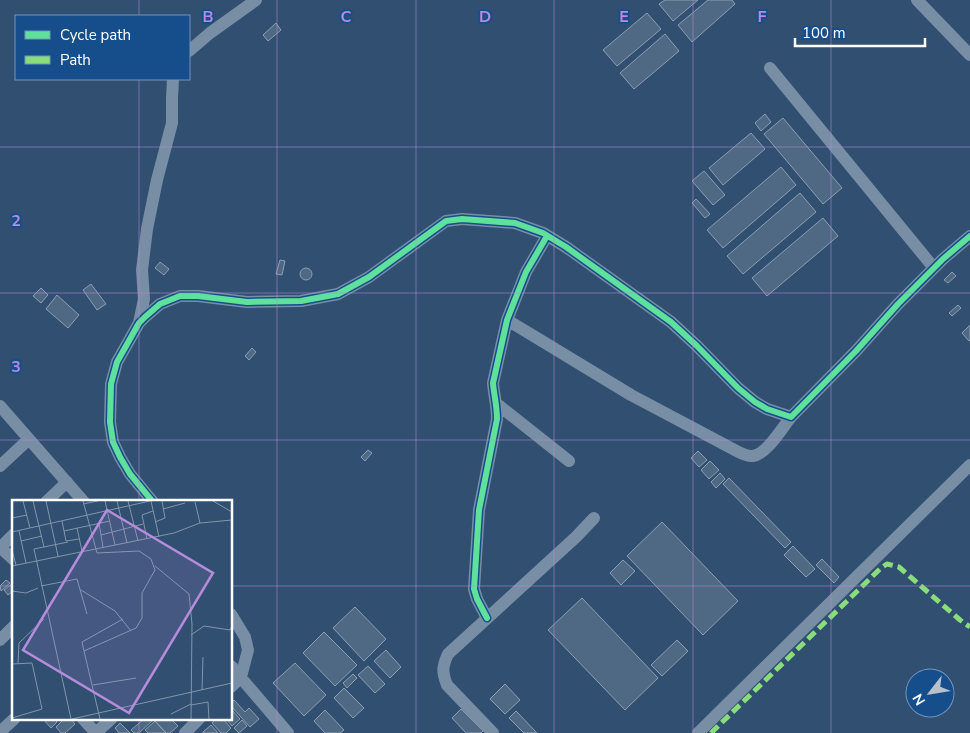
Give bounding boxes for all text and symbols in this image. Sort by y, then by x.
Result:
text: B [202,6,214,28]
text: C [341,6,352,28]
text: D [479,6,491,28]
text: E [619,6,629,28]
text: F [758,6,767,28]
legend [15,15,190,80]
scale bar [795,15,925,47]
text: 100 m [802,23,846,43]
text: Cycle path [60,25,131,45]
text: Path [60,50,91,70]
text: 2 [11,210,21,232]
text: 3 [11,356,21,378]
inset map [12,500,232,720]
north arrow [905,668,955,718]
text: N [908,690,930,709]

